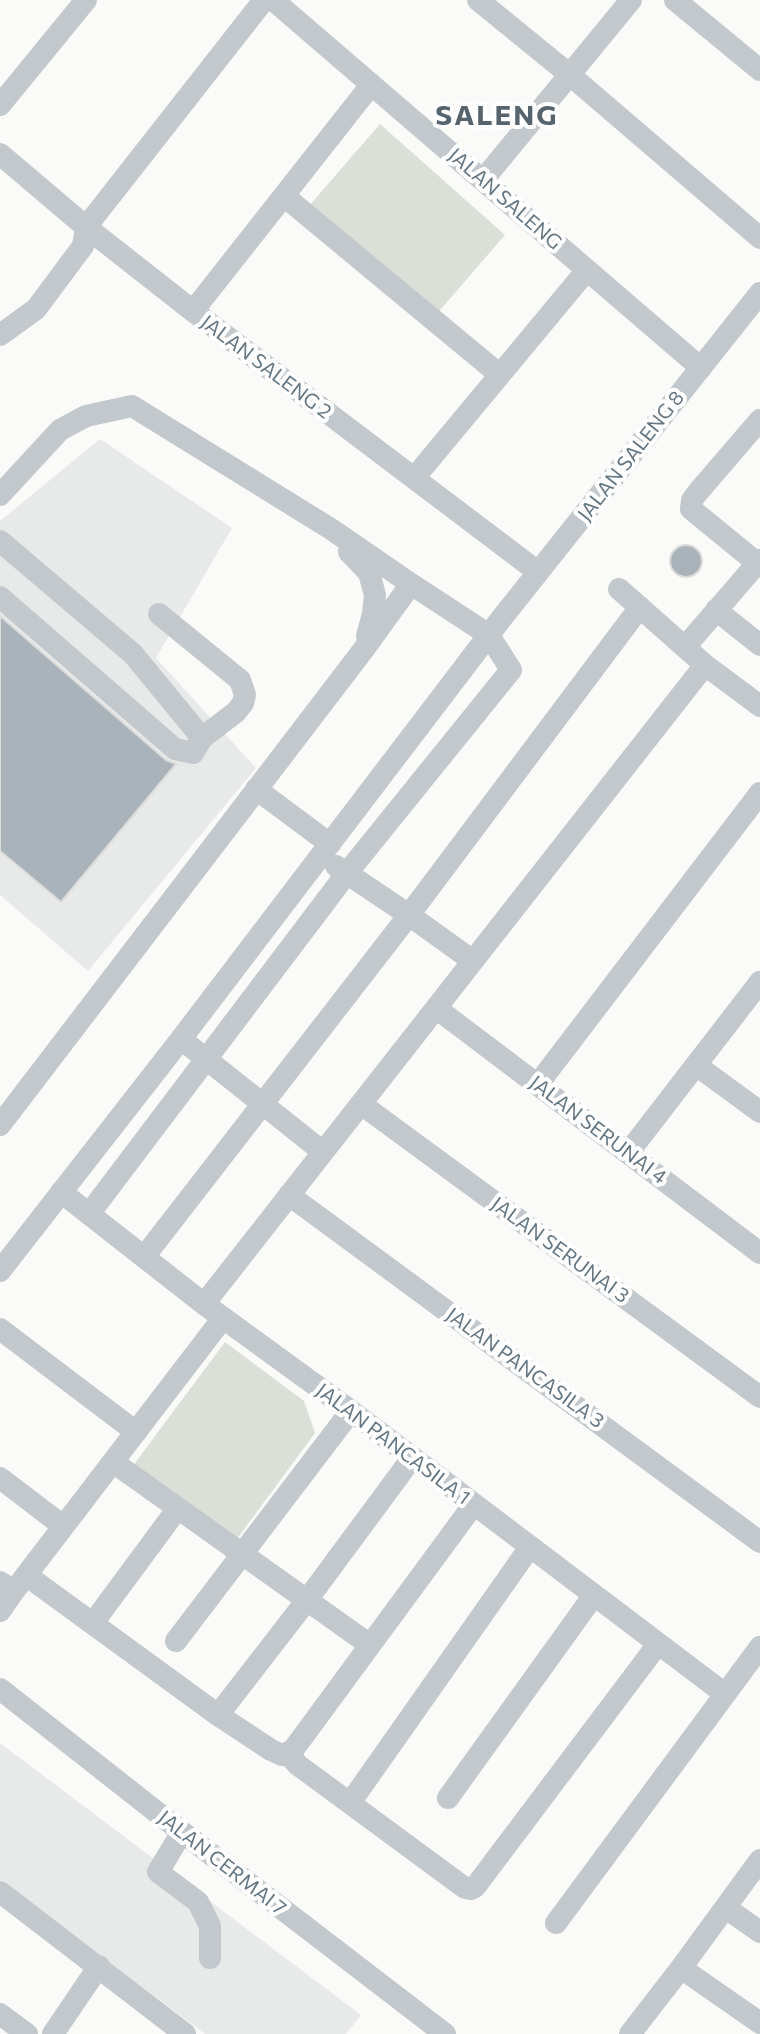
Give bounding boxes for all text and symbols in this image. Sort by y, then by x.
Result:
district label: SALENG [435,99,559,133]
street label: JALAN SALENG [443,143,567,255]
street label: JALAN SALENG 2 [196,310,336,424]
street label: JALAN SALENG 8 [573,386,689,526]
street label: JALAN SERUNAI 4 [525,1071,671,1189]
street label: JALAN SERUNAI 3 [486,1192,634,1308]
street label: JALAN PANCASILA 3 [441,1303,609,1433]
street label: JALAN PANCASILA 1 [311,1378,475,1510]
street label: JALAN CERMAI 7 [153,1806,291,1920]

